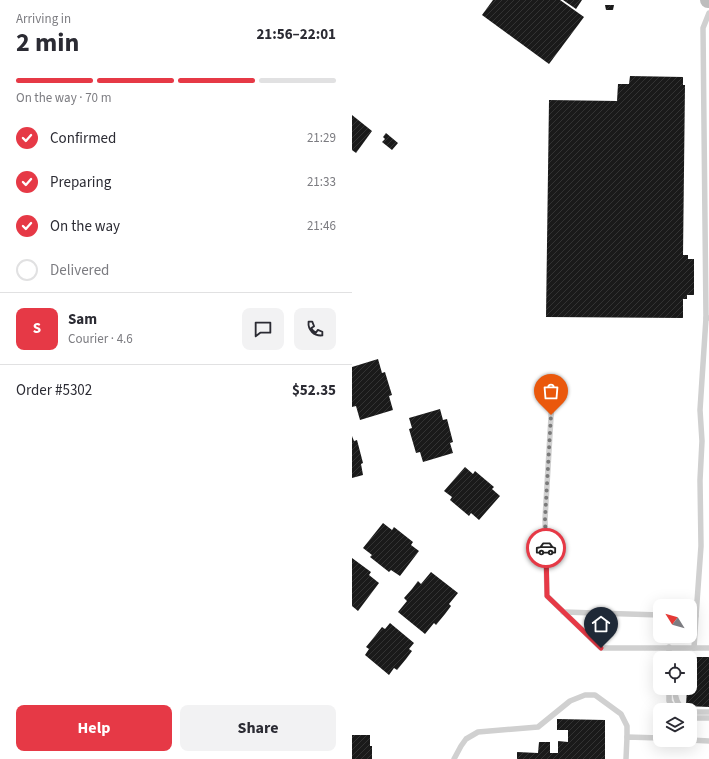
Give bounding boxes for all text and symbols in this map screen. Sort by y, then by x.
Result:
text: Arriving in [16,10,71,28]
text: 2 min [16,24,79,61]
text: 21:56–22:01 [256,24,336,45]
text: On the way · 70 m [16,89,111,107]
icon: check [16,127,38,149]
text: Confirmed [50,128,116,149]
text: 21:29 [307,129,336,147]
icon: check [16,171,38,193]
text: Preparing [50,172,111,193]
text: 21:33 [307,173,336,191]
icon: check [16,215,38,237]
text: On the way [50,216,120,237]
text: 21:46 [307,217,336,235]
text: Delivered [50,260,109,281]
button: chat [242,308,284,350]
button: phone [294,308,336,350]
text: Sam [68,309,97,330]
text: S [33,318,41,339]
text: Courier · 4.6 [68,330,133,348]
pin [534,374,568,415]
text: Order #5302 [16,380,92,401]
text: $52.35 [292,380,336,401]
icon: bag [540,380,562,402]
courier [526,528,566,568]
icon: car [535,537,557,559]
north arrow [653,599,697,643]
map controls [653,599,697,747]
pin [584,607,618,648]
icon: home [590,613,612,635]
button: locate [653,651,697,695]
button: layers [653,703,697,747]
button: Help [16,705,172,751]
button: Share [180,705,336,751]

